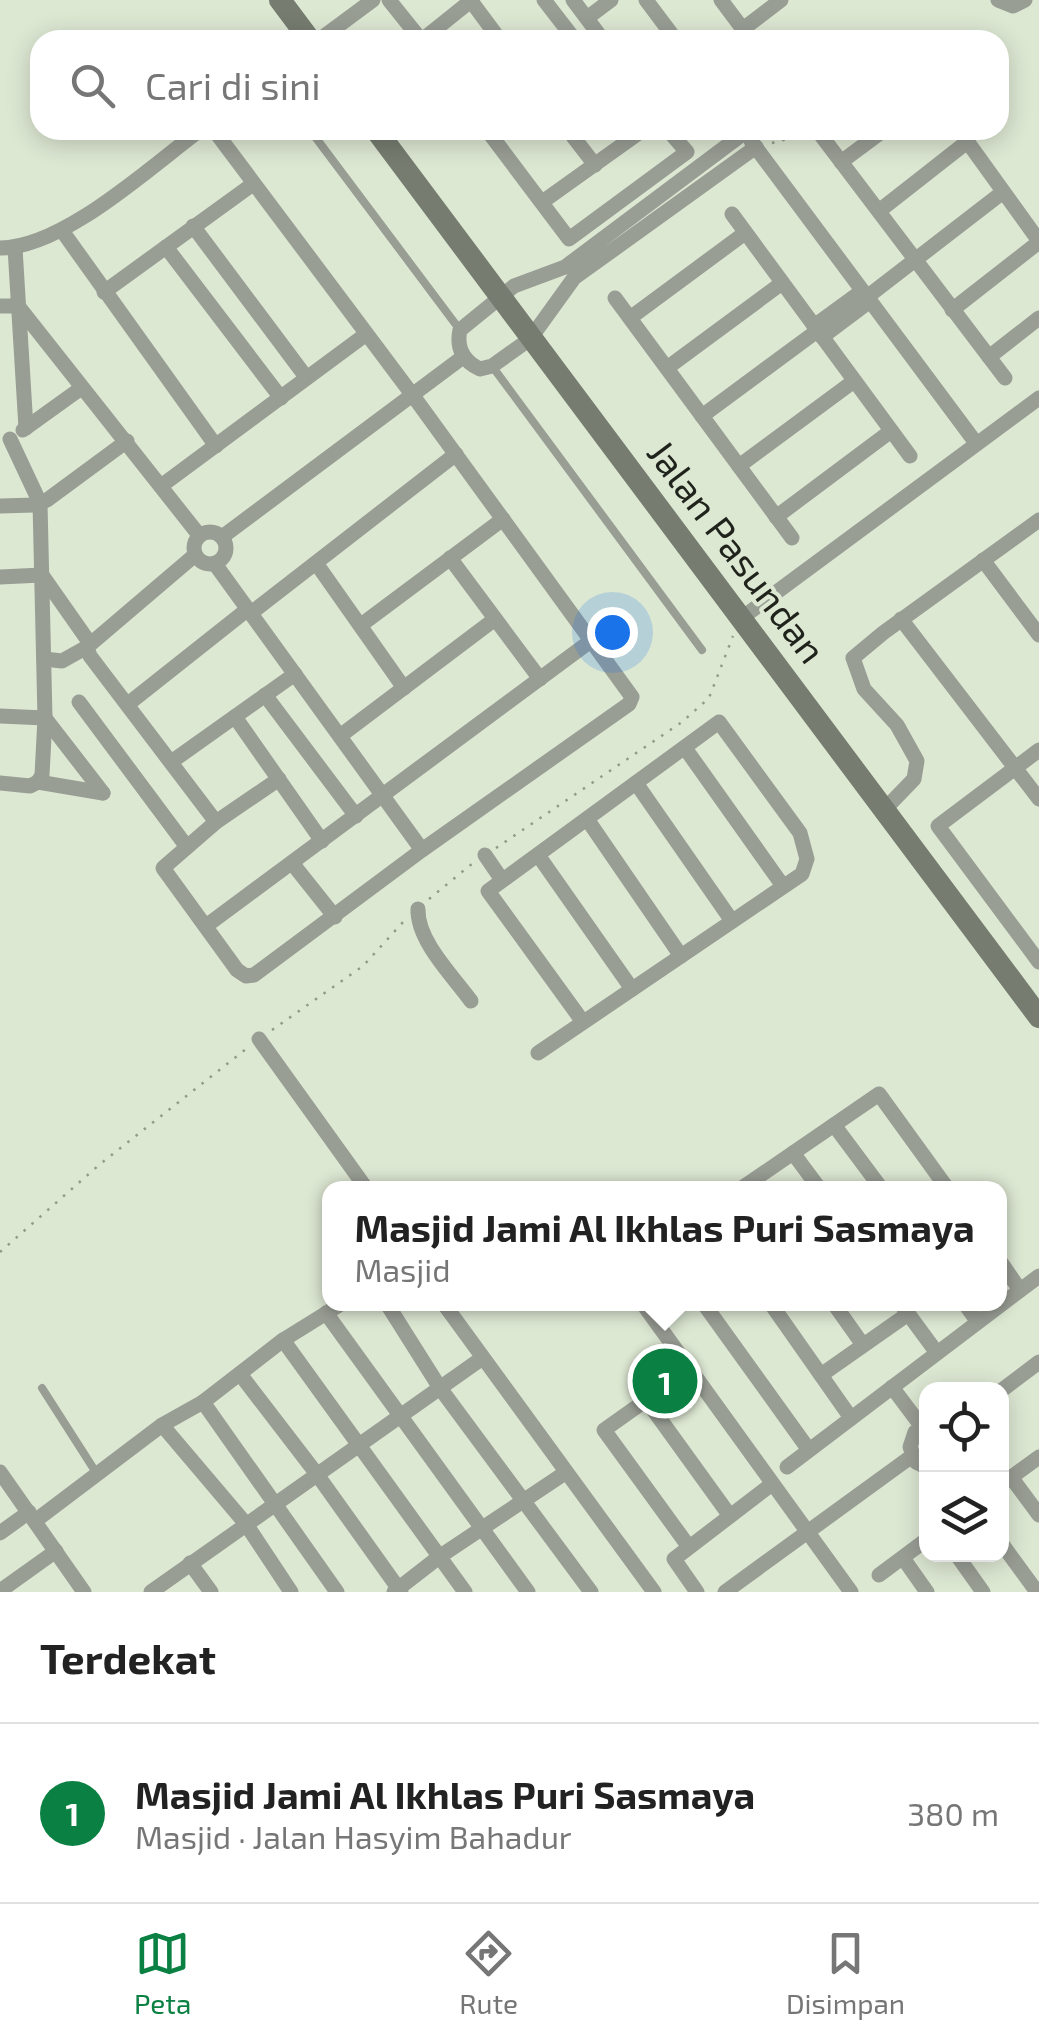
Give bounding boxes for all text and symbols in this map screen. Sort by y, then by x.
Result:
search box [30,30,1009,140]
icon: search [65,58,120,113]
text: Cari di sini [145,62,321,108]
street label: Jalan Pasundan [639,430,836,671]
your location [587,607,638,658]
popup [322,1181,1007,1311]
text: Masjid Jami Al Ikhlas Puri Sasmaya [354,1204,975,1250]
text: Masjid [354,1250,451,1288]
pin: 1 [632,1344,698,1418]
map controls [919,1382,1009,1562]
button: locate [919,1382,1009,1472]
button: layers [919,1472,1009,1562]
text: Terdekat [40,1632,216,1682]
text: Masjid Jami Al Ikhlas Puri Sasmaya [135,1771,755,1817]
text: 1 [66,1794,79,1832]
text: 380 m [907,1794,999,1832]
text: Masjid · Jalan Hasyim Bahadur [135,1817,572,1855]
tab: Peta [134,1926,191,2020]
tab: Rute [459,1926,518,2020]
tab: Disimpan [786,1926,905,2020]

